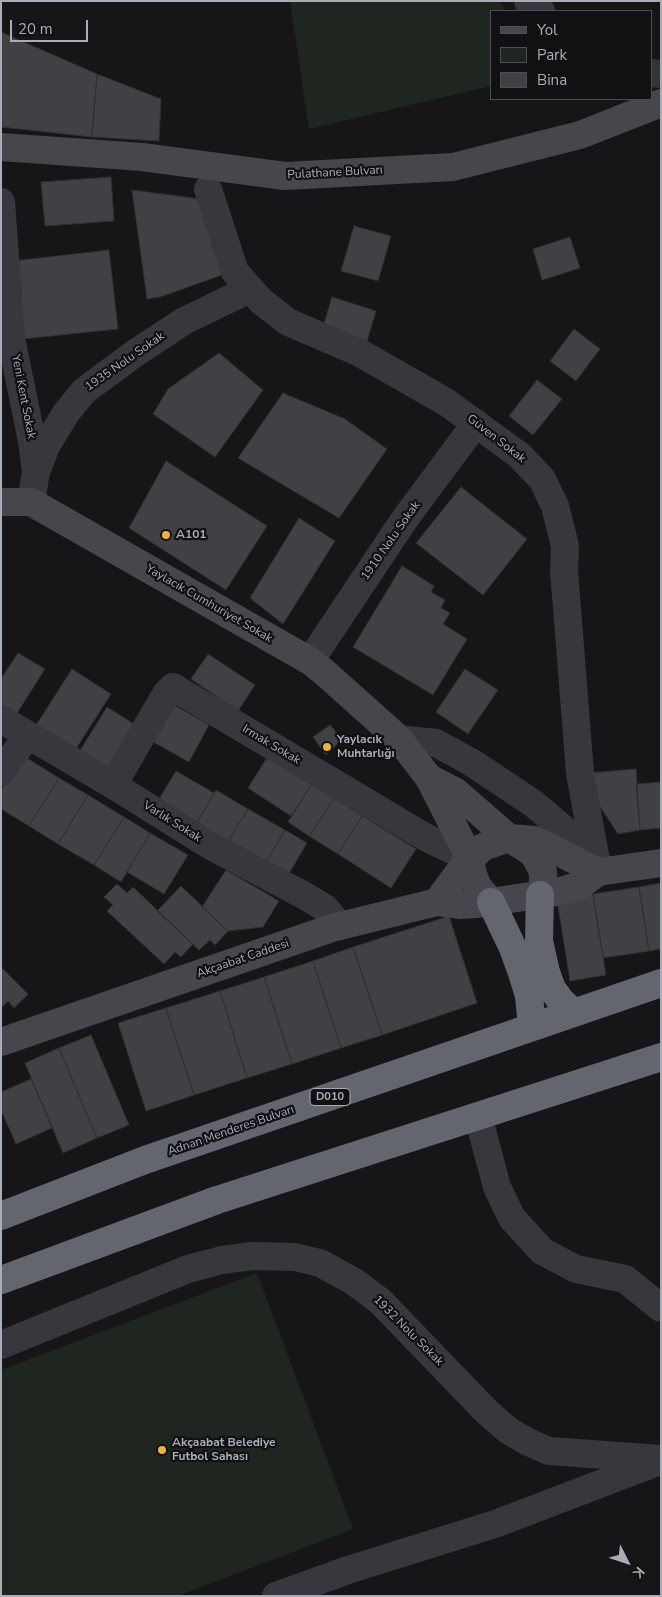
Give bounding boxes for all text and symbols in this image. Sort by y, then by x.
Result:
scale bar [12,10,90,42]
legend [490,10,652,100]
text: 20 m [18,19,53,39]
text: Yol [537,20,558,40]
text: Park [537,45,567,65]
text: Bina [537,70,567,90]
street label: Pulathane Bulvarı [287,163,383,183]
street label: 1935 Nolu Sokak [83,329,167,395]
street label: Yeni Kent Sokak [8,354,38,440]
street label: Güven Sokak [464,412,528,466]
street label: 1910 Nolu Sokak [358,499,424,583]
place label: A101 [176,528,207,542]
marker: A101 [160,529,172,541]
street label: Yaylacık Cumhuriyet Sokak [143,562,275,646]
street label: Irmak Sokak [239,722,303,768]
place label: Yaylacık Muhtarlığı [337,733,394,761]
marker: Yaylacık Muhtarlığı [321,741,333,753]
street label: Varlık Sokak [140,798,204,846]
street label: Akçaabat Caddesi [195,936,291,982]
road number: D010 [310,1088,350,1106]
street label: Adnan Menderes Bulvarı [166,1103,296,1159]
street label: 1932 Nolu Sokak [370,1293,446,1369]
place label: Akçaabat Belediye Futbol Sahası [172,1436,276,1464]
marker: Akçaabat Belediye Futbol Sahası [156,1444,168,1456]
north arrow [602,1537,652,1587]
text: K [628,1562,649,1582]

